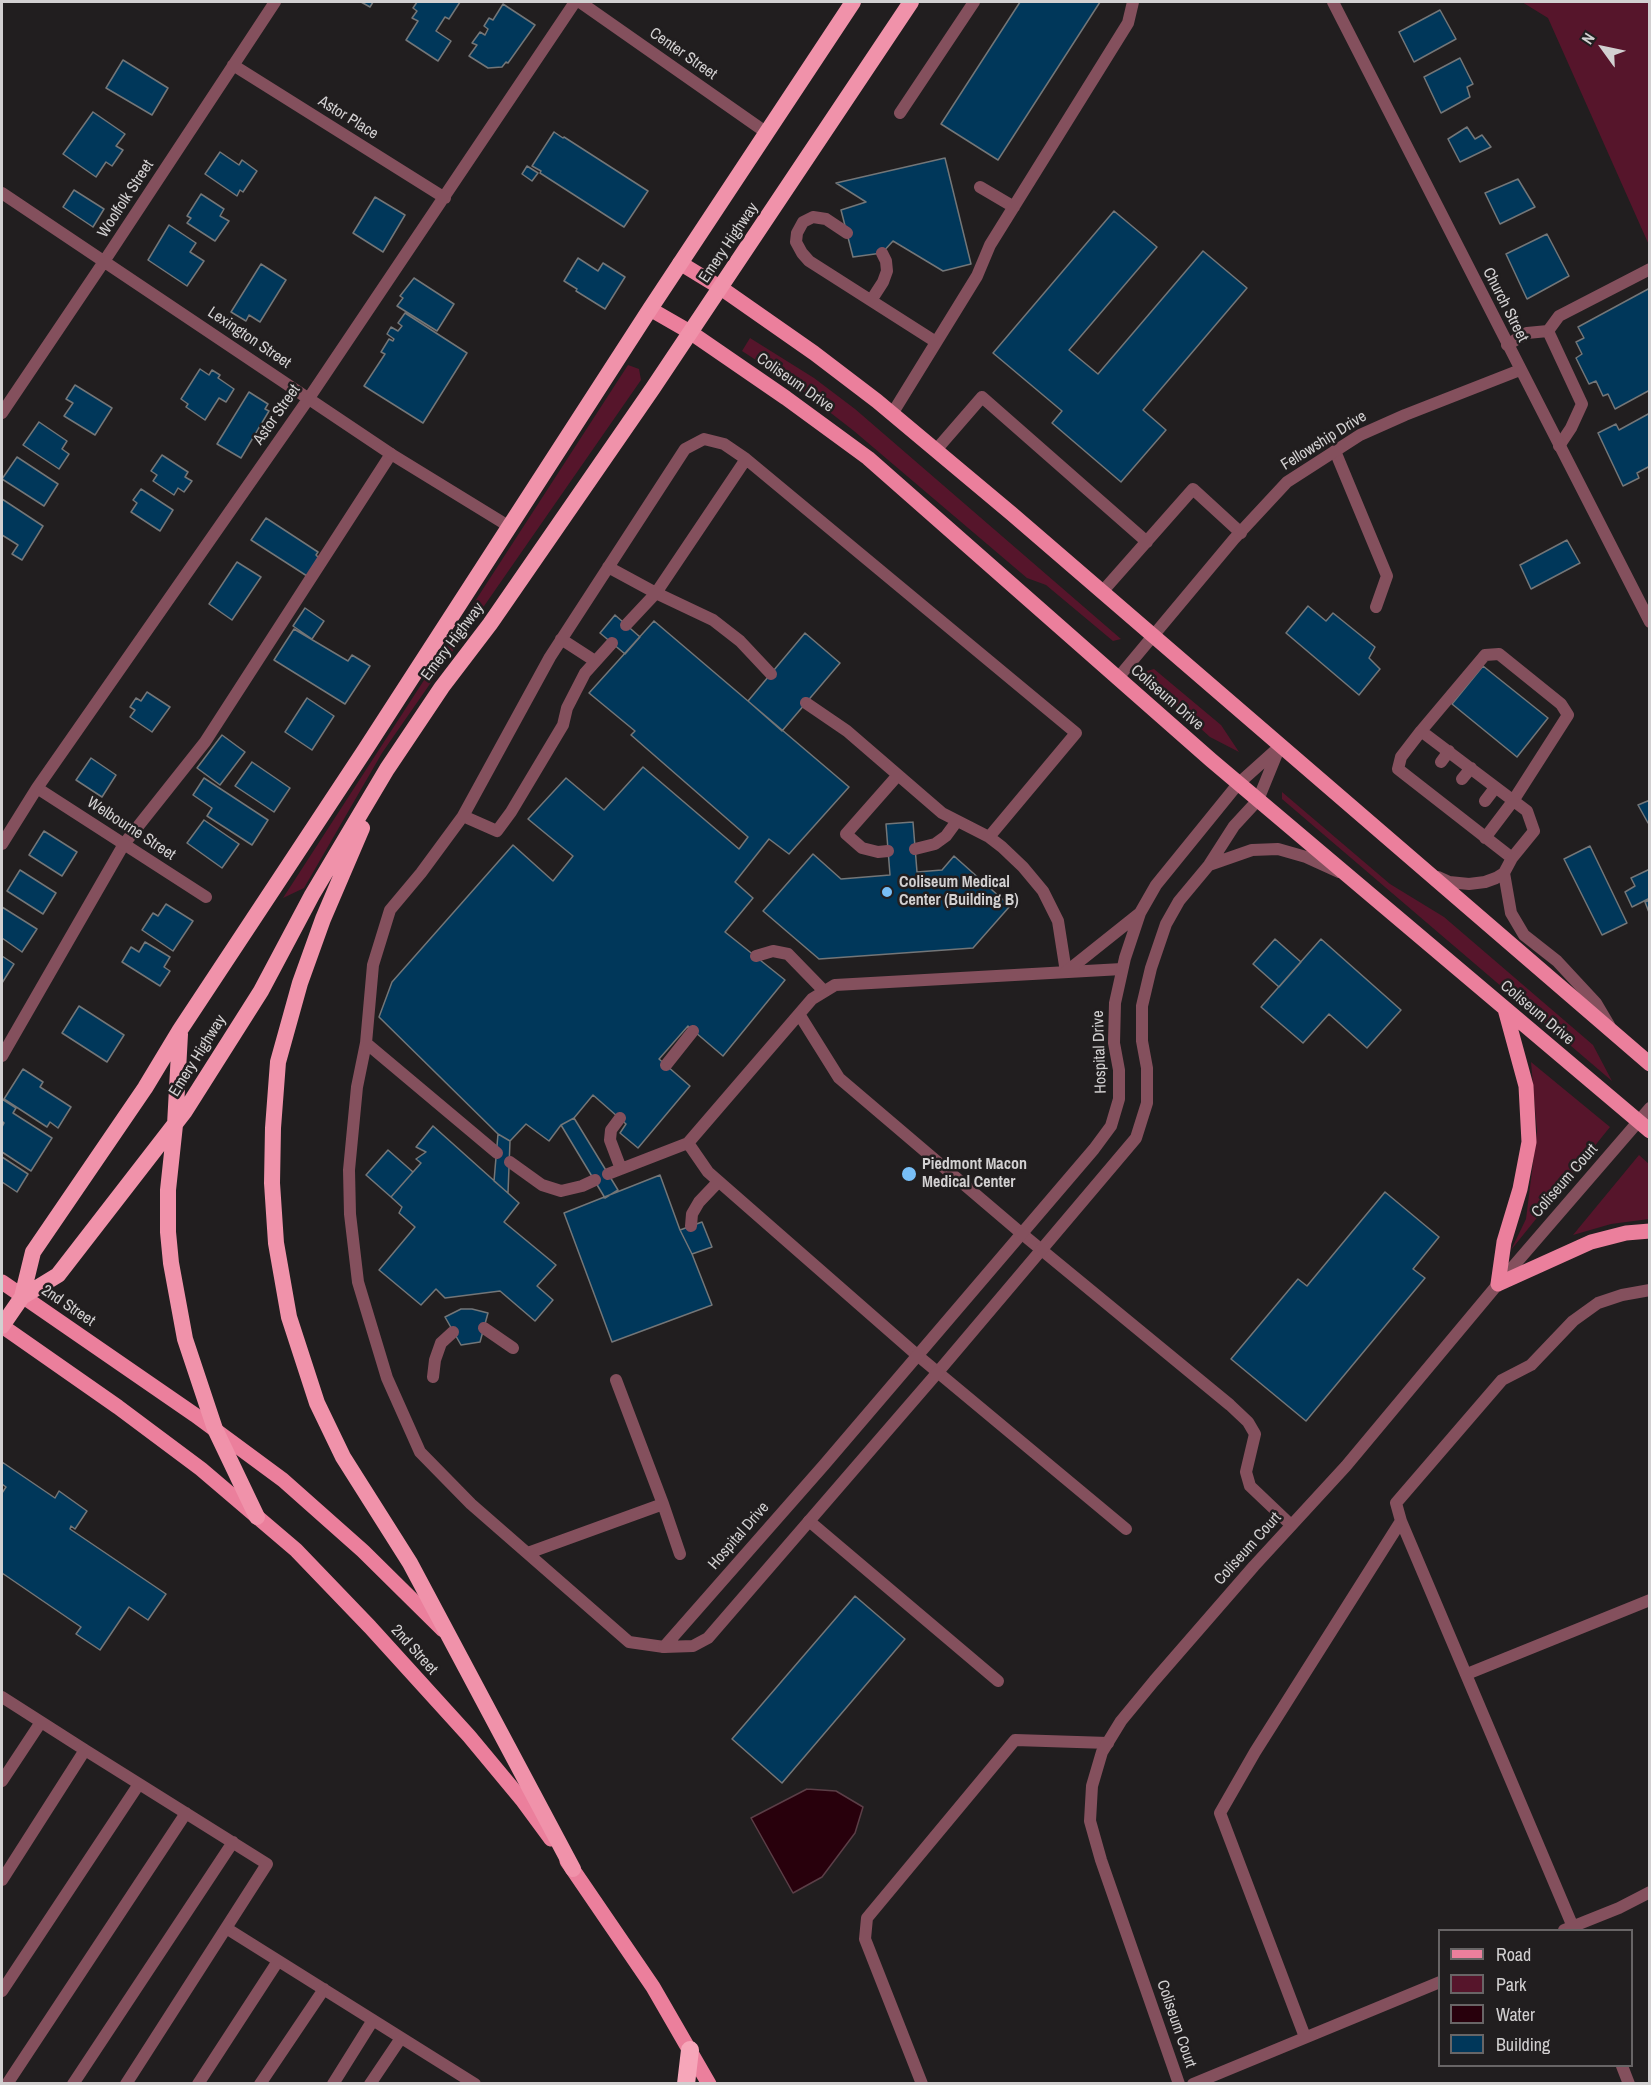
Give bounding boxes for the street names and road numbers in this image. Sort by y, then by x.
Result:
street label: Center Street [646,24,720,84]
street label: Astor Place [314,92,382,144]
street label: Woolfolk Street [94,157,158,241]
street label: Emery Highway [695,199,763,287]
street label: Church Street [1478,265,1532,345]
street label: Lexington Street [204,303,294,373]
street label: Coliseum Drive [752,349,838,417]
street label: Astor Street [249,381,305,449]
street label: Fellowship Drive [1278,407,1370,475]
street label: Emery Highway [417,599,489,685]
street label: Coliseum Drive [1127,661,1207,735]
street label: Welbourne Street [83,793,179,865]
street label: Coliseum Drive [1496,977,1578,1049]
street label: Hospital Drive [1089,1010,1111,1094]
street label: Emery Highway [165,1012,231,1100]
street label: Coliseum Court [1528,1140,1602,1222]
street label: 2nd Street [38,1281,98,1331]
street label: Hospital Drive [704,1498,774,1574]
street label: Coliseum Court [1210,1509,1286,1589]
street label: 2nd Street [387,1621,441,1679]
street label: Coliseum Court [1152,1978,1200,2070]

